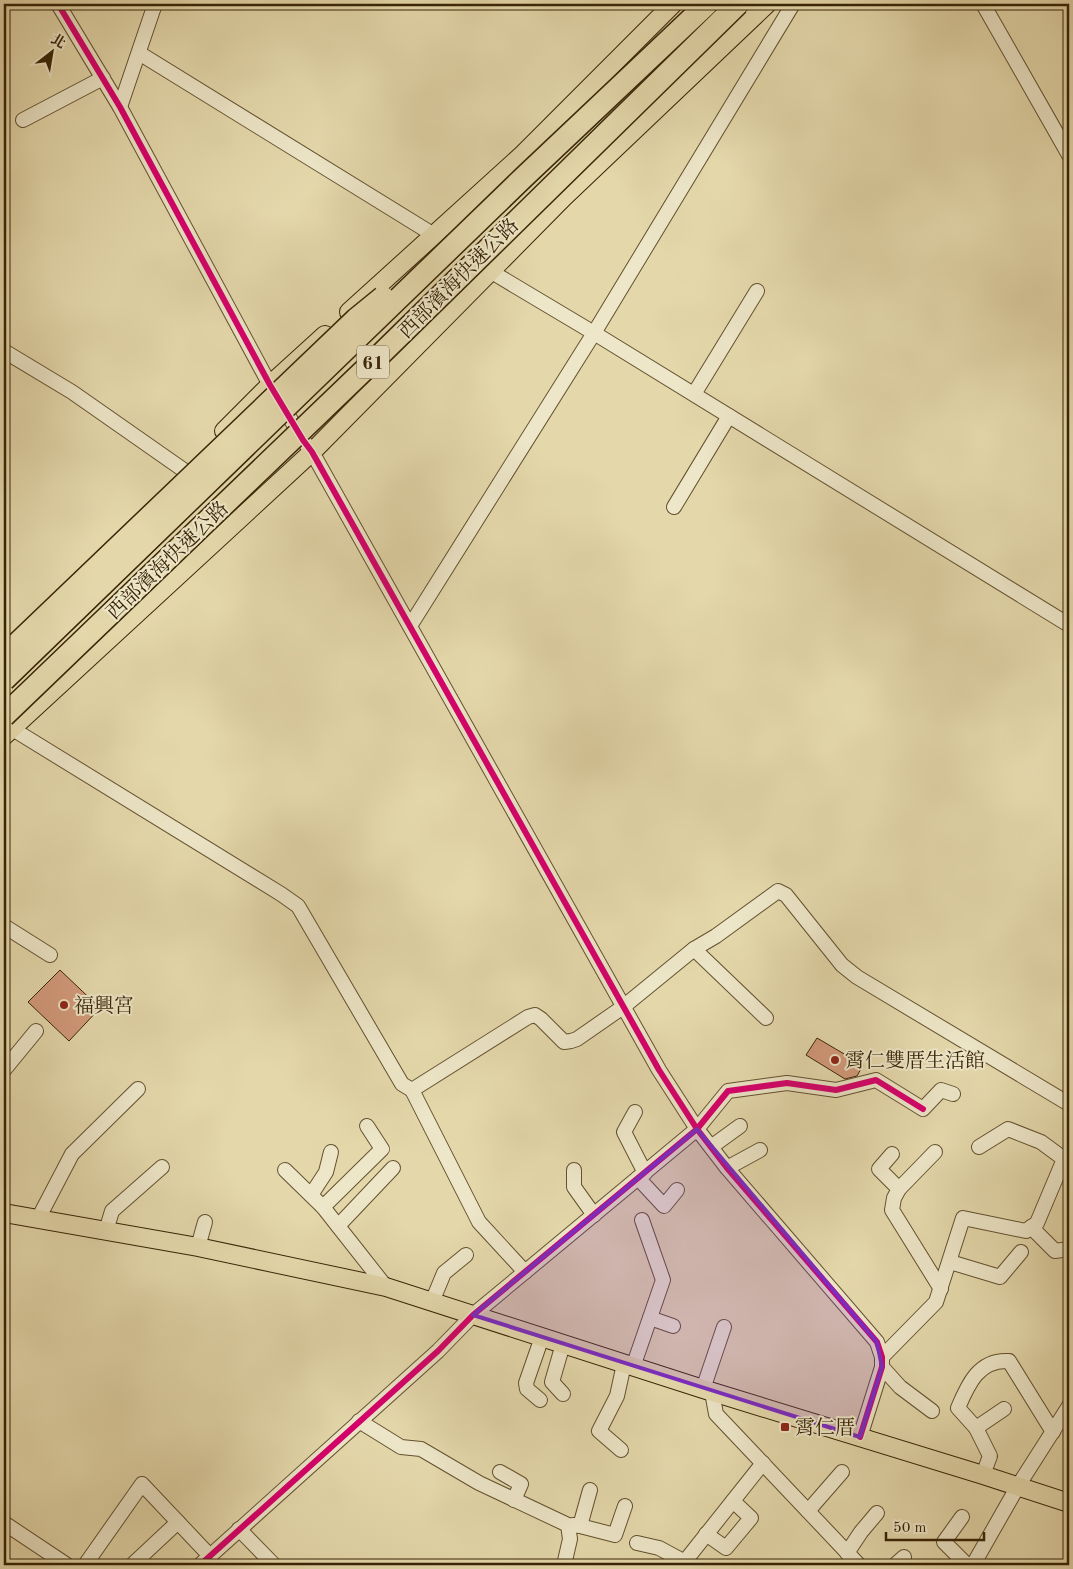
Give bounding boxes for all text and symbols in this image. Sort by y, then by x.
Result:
north arrow [28,28,78,78]
text: 北 [49,31,68,51]
street label: 西部濱海快速公路 [394,214,523,343]
road number: 61 [357,346,389,378]
street label: 西部濱海快速公路 [102,497,233,624]
place label: 福興宮 [74,995,134,1017]
marker: 福興宮 [58,999,70,1011]
place label: 霄仁雙厝生活館 [845,1050,985,1072]
marker: 霄仁雙厝生活館 [829,1054,841,1066]
place label: 霄仁厝 [795,1417,855,1439]
marker: 霄仁厝 [779,1421,791,1433]
scale bar [886,1509,983,1541]
text: 50 m [893,1521,927,1536]

